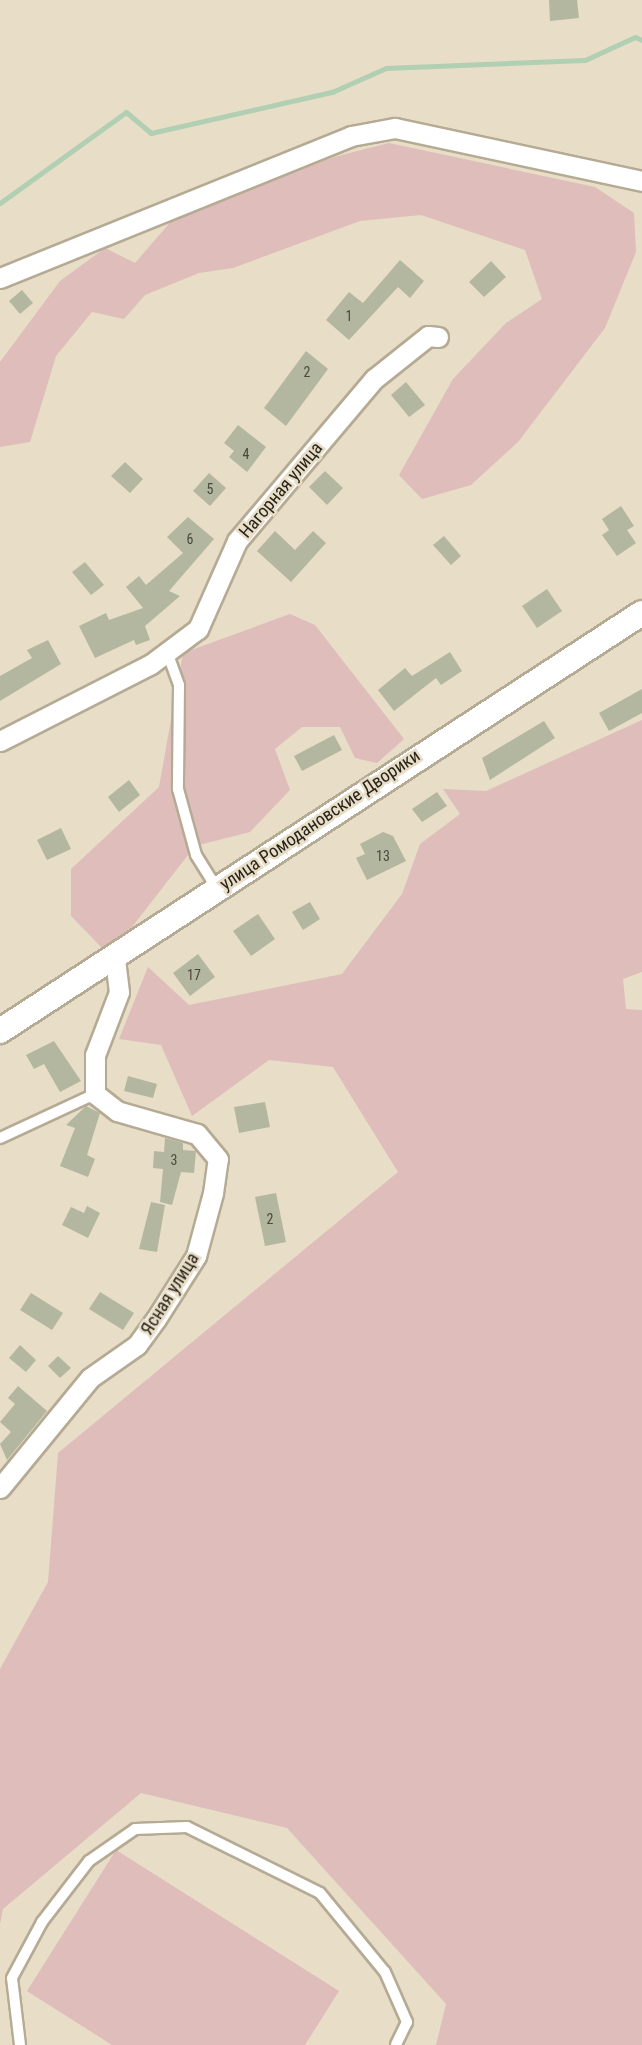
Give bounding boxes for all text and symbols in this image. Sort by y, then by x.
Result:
house number: 1 [346,308,352,324]
house number: 2 [304,364,310,380]
street label: Нагорная улица [235,438,327,542]
house number: 4 [243,446,249,462]
house number: 5 [207,481,213,497]
house number: 6 [187,531,193,547]
street label: улица Ромодановские Дворики [216,745,424,895]
house number: 13 [376,848,390,864]
house number: 17 [187,967,201,983]
house number: 3 [171,1152,177,1168]
house number: 2 [267,1211,273,1227]
street label: Ясная улица [136,1249,204,1339]

